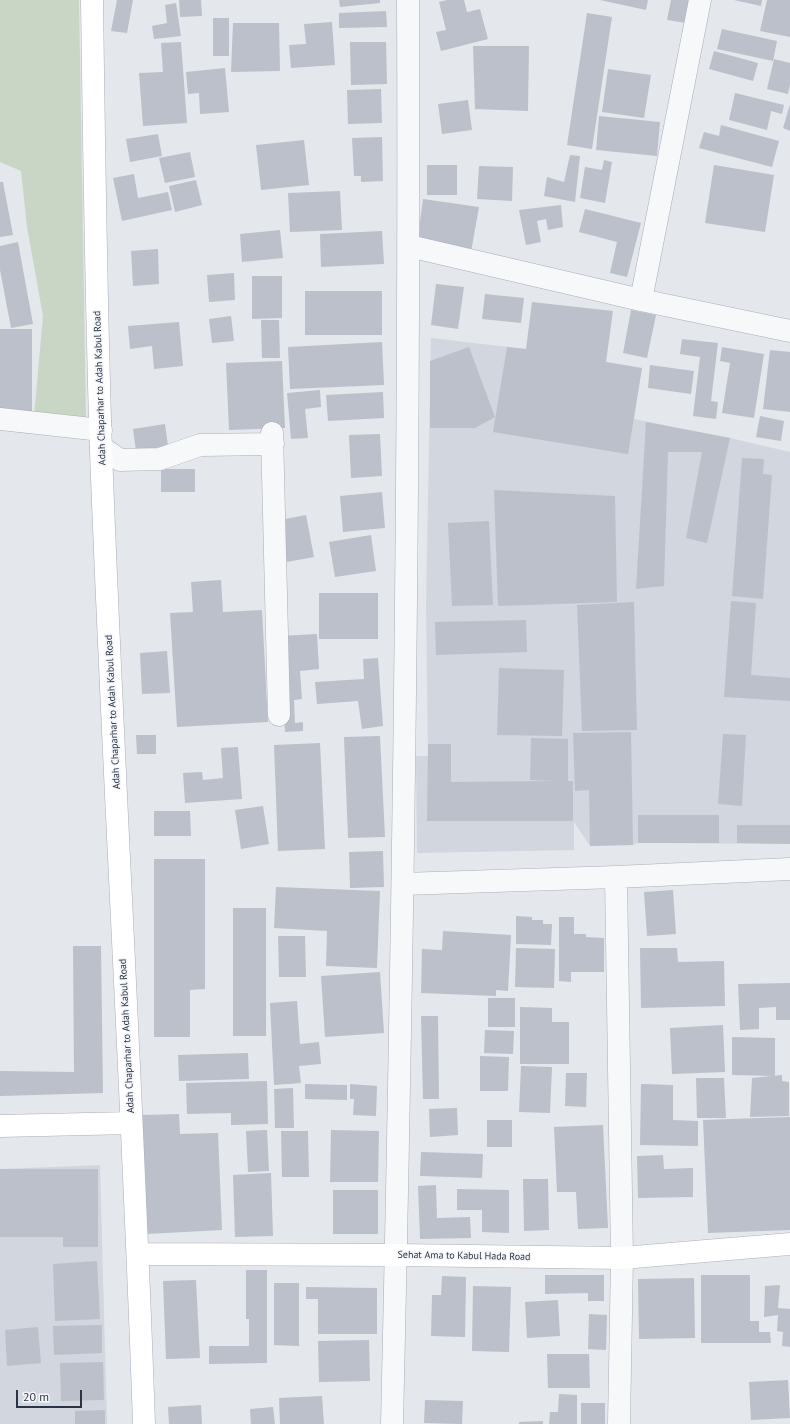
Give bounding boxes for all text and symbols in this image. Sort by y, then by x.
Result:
street label: Adah Chaparhar to Adah Kabul Road [91,310,109,466]
street label: Adah Chaparhar to Adah Kabul Road [103,634,123,790]
street label: Adah Chaparhar to Adah Kabul Road [117,958,137,1114]
street label: Sehat Ama to Kabul Hada Road [398,1249,530,1263]
scale bar [18,1382,84,1408]
text: 20 m [23,1389,49,1404]

